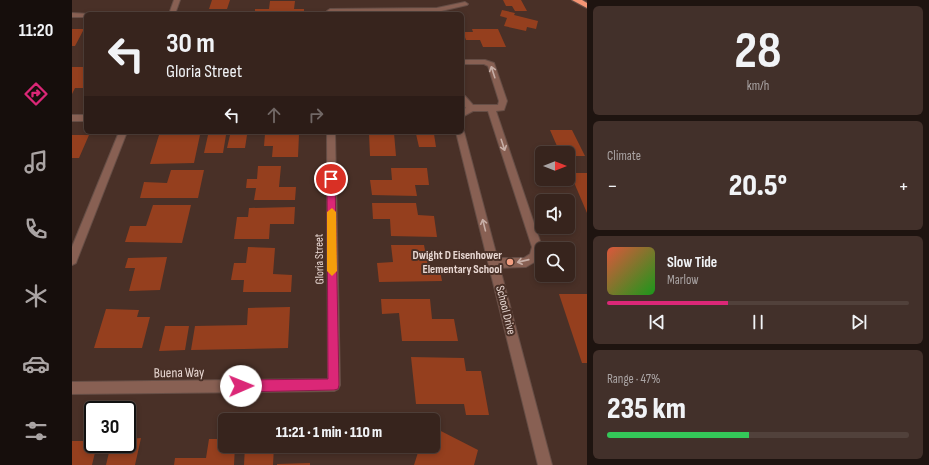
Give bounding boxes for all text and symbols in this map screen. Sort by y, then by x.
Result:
text: 11:20 [19,20,53,41]
text: 28 [734,20,782,83]
text: 30 m [166,27,215,60]
icon: left [100,28,152,80]
text: Gloria Street [166,61,242,82]
one-way arrow [489,66,497,78]
text: km/h [747,78,769,94]
icon: directions [22,80,50,108]
icon: left [221,104,243,126]
icon: ahead [263,104,285,126]
icon: right [305,104,327,126]
one-way arrow [500,138,507,151]
north arrow [535,146,575,186]
map controls [535,146,575,282]
icon: music [22,148,50,176]
text: Climate [607,148,641,164]
pin [314,162,348,196]
icon: arrive [320,168,342,190]
text: 20.5° [729,168,787,204]
text: − [607,173,618,200]
text: + [898,173,909,200]
button: sound [535,194,575,234]
icon: phone [22,215,50,243]
one-way arrow [480,219,487,232]
street label: Gloria Street [312,233,327,284]
button: search [535,242,575,282]
place label: Dwight D Eisenhower Elementary School [412,248,502,277]
text: Slow Tide [667,253,717,272]
marker: Dwight D Eisenhower Elementary School [505,257,515,267]
one-way arrow [517,258,530,265]
text: Marlow [667,272,699,288]
icon: climate [22,282,50,310]
street label: School Drive [492,284,519,336]
icon: previous [646,311,668,333]
icon: pause [747,311,769,333]
icon: next [848,311,870,333]
icon: car [22,350,50,378]
street label: Buena Way [153,364,205,381]
position arrow [220,365,262,407]
text: Range · 47% [607,371,660,387]
text: 235 km [607,391,686,427]
speed limit sign: 30 [84,401,136,453]
icon: filters [22,417,50,445]
text: 11:21 · 1 min · 110 m [276,423,382,442]

